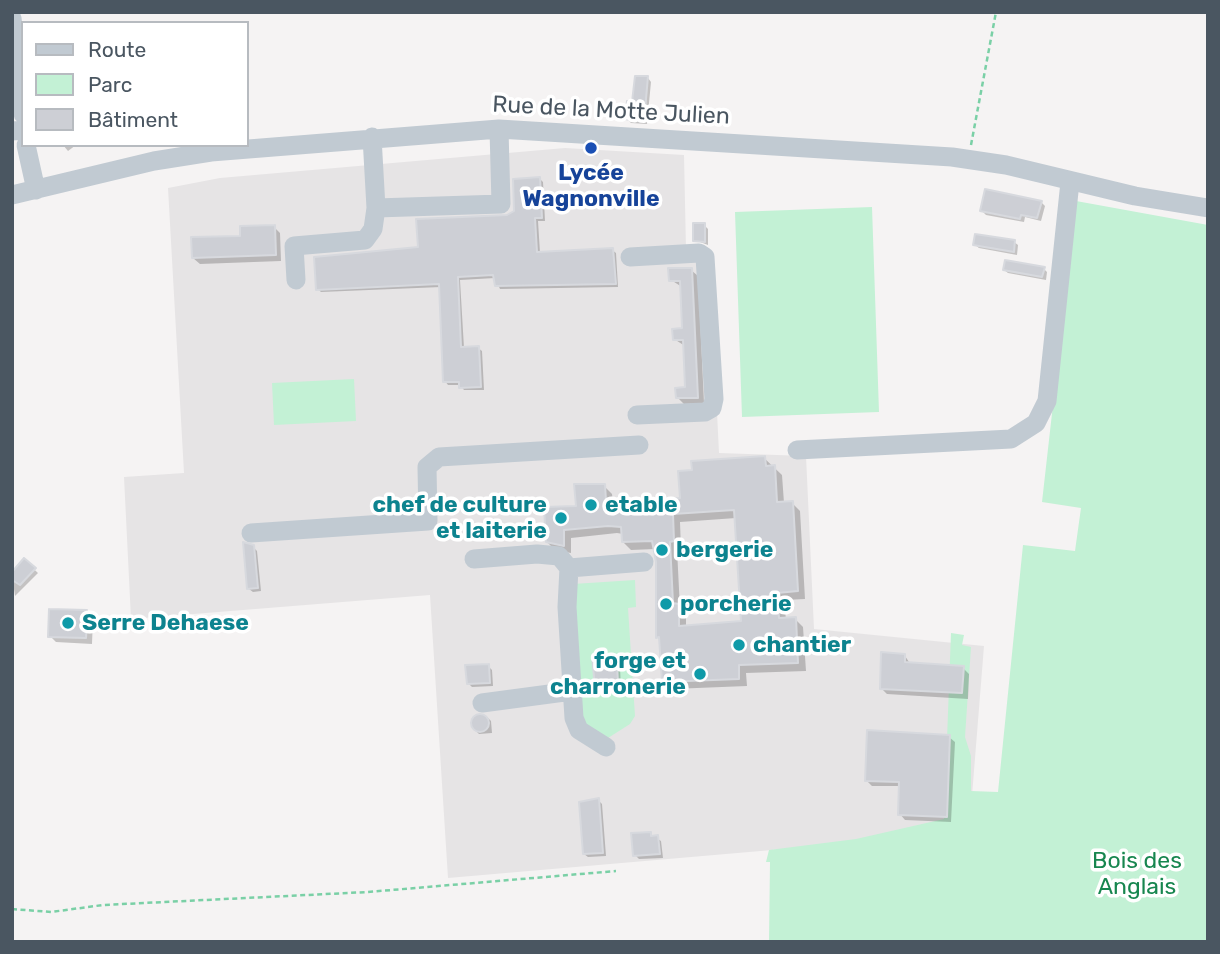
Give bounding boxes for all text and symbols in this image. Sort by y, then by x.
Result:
legend [21,21,248,147]
text: Route [88,37,146,62]
text: Parc [88,72,132,97]
street label: Rue de la Motte Julien [492,91,730,131]
text: Bâtiment [88,107,178,132]
marker: Lycée Wagnonville [583,140,599,156]
place label: Lycée Wagnonville [522,159,660,213]
place label: chef de culture et laiterie [372,491,547,545]
place label: etable [605,491,678,519]
marker: etable [583,497,599,513]
marker: chef de culture et laiterie [553,510,569,526]
place label: bergerie [676,536,773,564]
marker: bergerie [654,542,670,558]
place label: porcherie [680,590,792,618]
marker: porcherie [658,596,674,612]
place label: Serre Dehaese [82,609,249,637]
marker: Serre Dehaese [60,615,76,631]
place label: chantier [753,631,851,659]
marker: chantier [731,637,747,653]
place label: forge et charronerie [550,647,686,701]
marker: forge et charronerie [692,666,708,682]
park label: Bois des Anglais [1092,847,1182,901]

